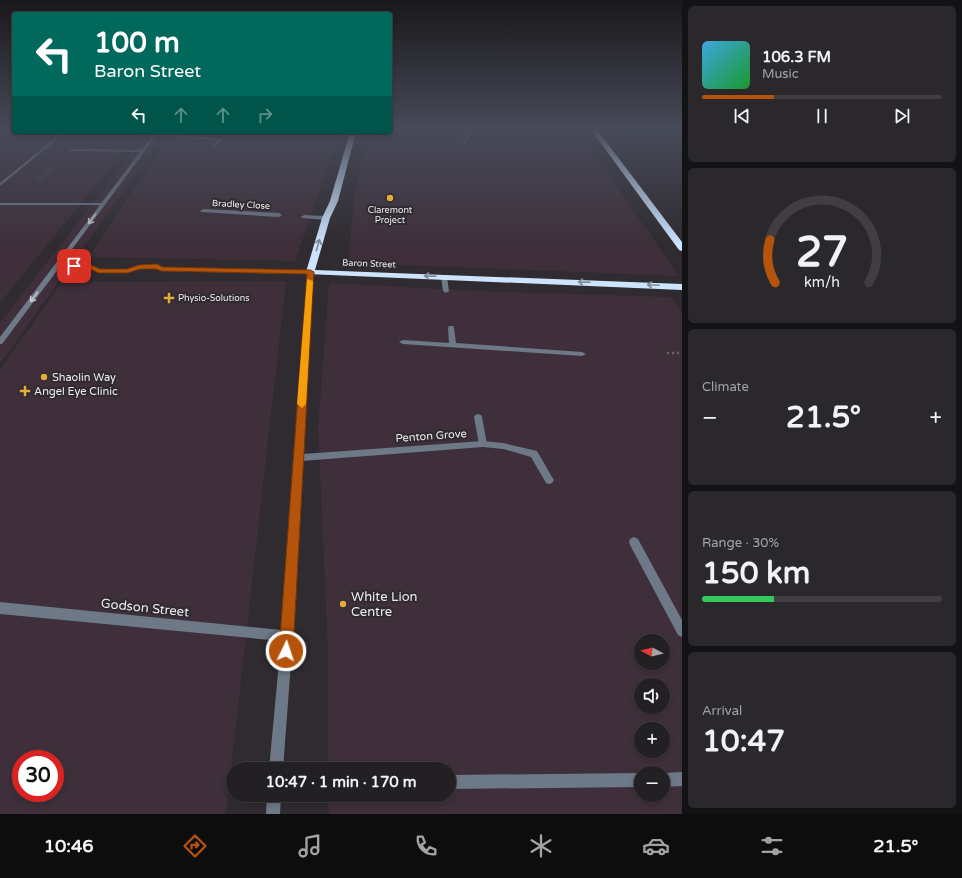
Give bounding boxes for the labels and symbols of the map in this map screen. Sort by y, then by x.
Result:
marker: Claremont Project [385,193,395,203]
street label: Bradley Close [212,198,270,212]
place label: Claremont Project [368,205,413,226]
one-way arrow [88,214,96,225]
one-way arrow [315,238,322,251]
pin [57,249,91,283]
street label: Baron Street [342,258,397,270]
one-way arrow [424,272,437,280]
one-way arrow [578,279,591,286]
one-way arrow [647,282,660,289]
one-way arrow [30,291,39,302]
marker: Physio-Solutions [163,292,175,304]
place label: Physio-Solutions [178,293,249,304]
place label: Shaolin Way [52,371,116,384]
marker: Shaolin Way [39,372,49,382]
marker: Angel Eye Clinic [19,385,31,397]
place label: Angel Eye Clinic [34,385,118,398]
street label: Penton Grove [395,427,467,445]
place label: White Lion Centre [351,589,417,620]
street label: Godson Street [100,595,190,621]
marker: White Lion Centre [338,599,348,609]
position arrow [265,630,307,672]
north arrow [634,634,670,670]
speed limit sign: 30 [12,750,64,802]

